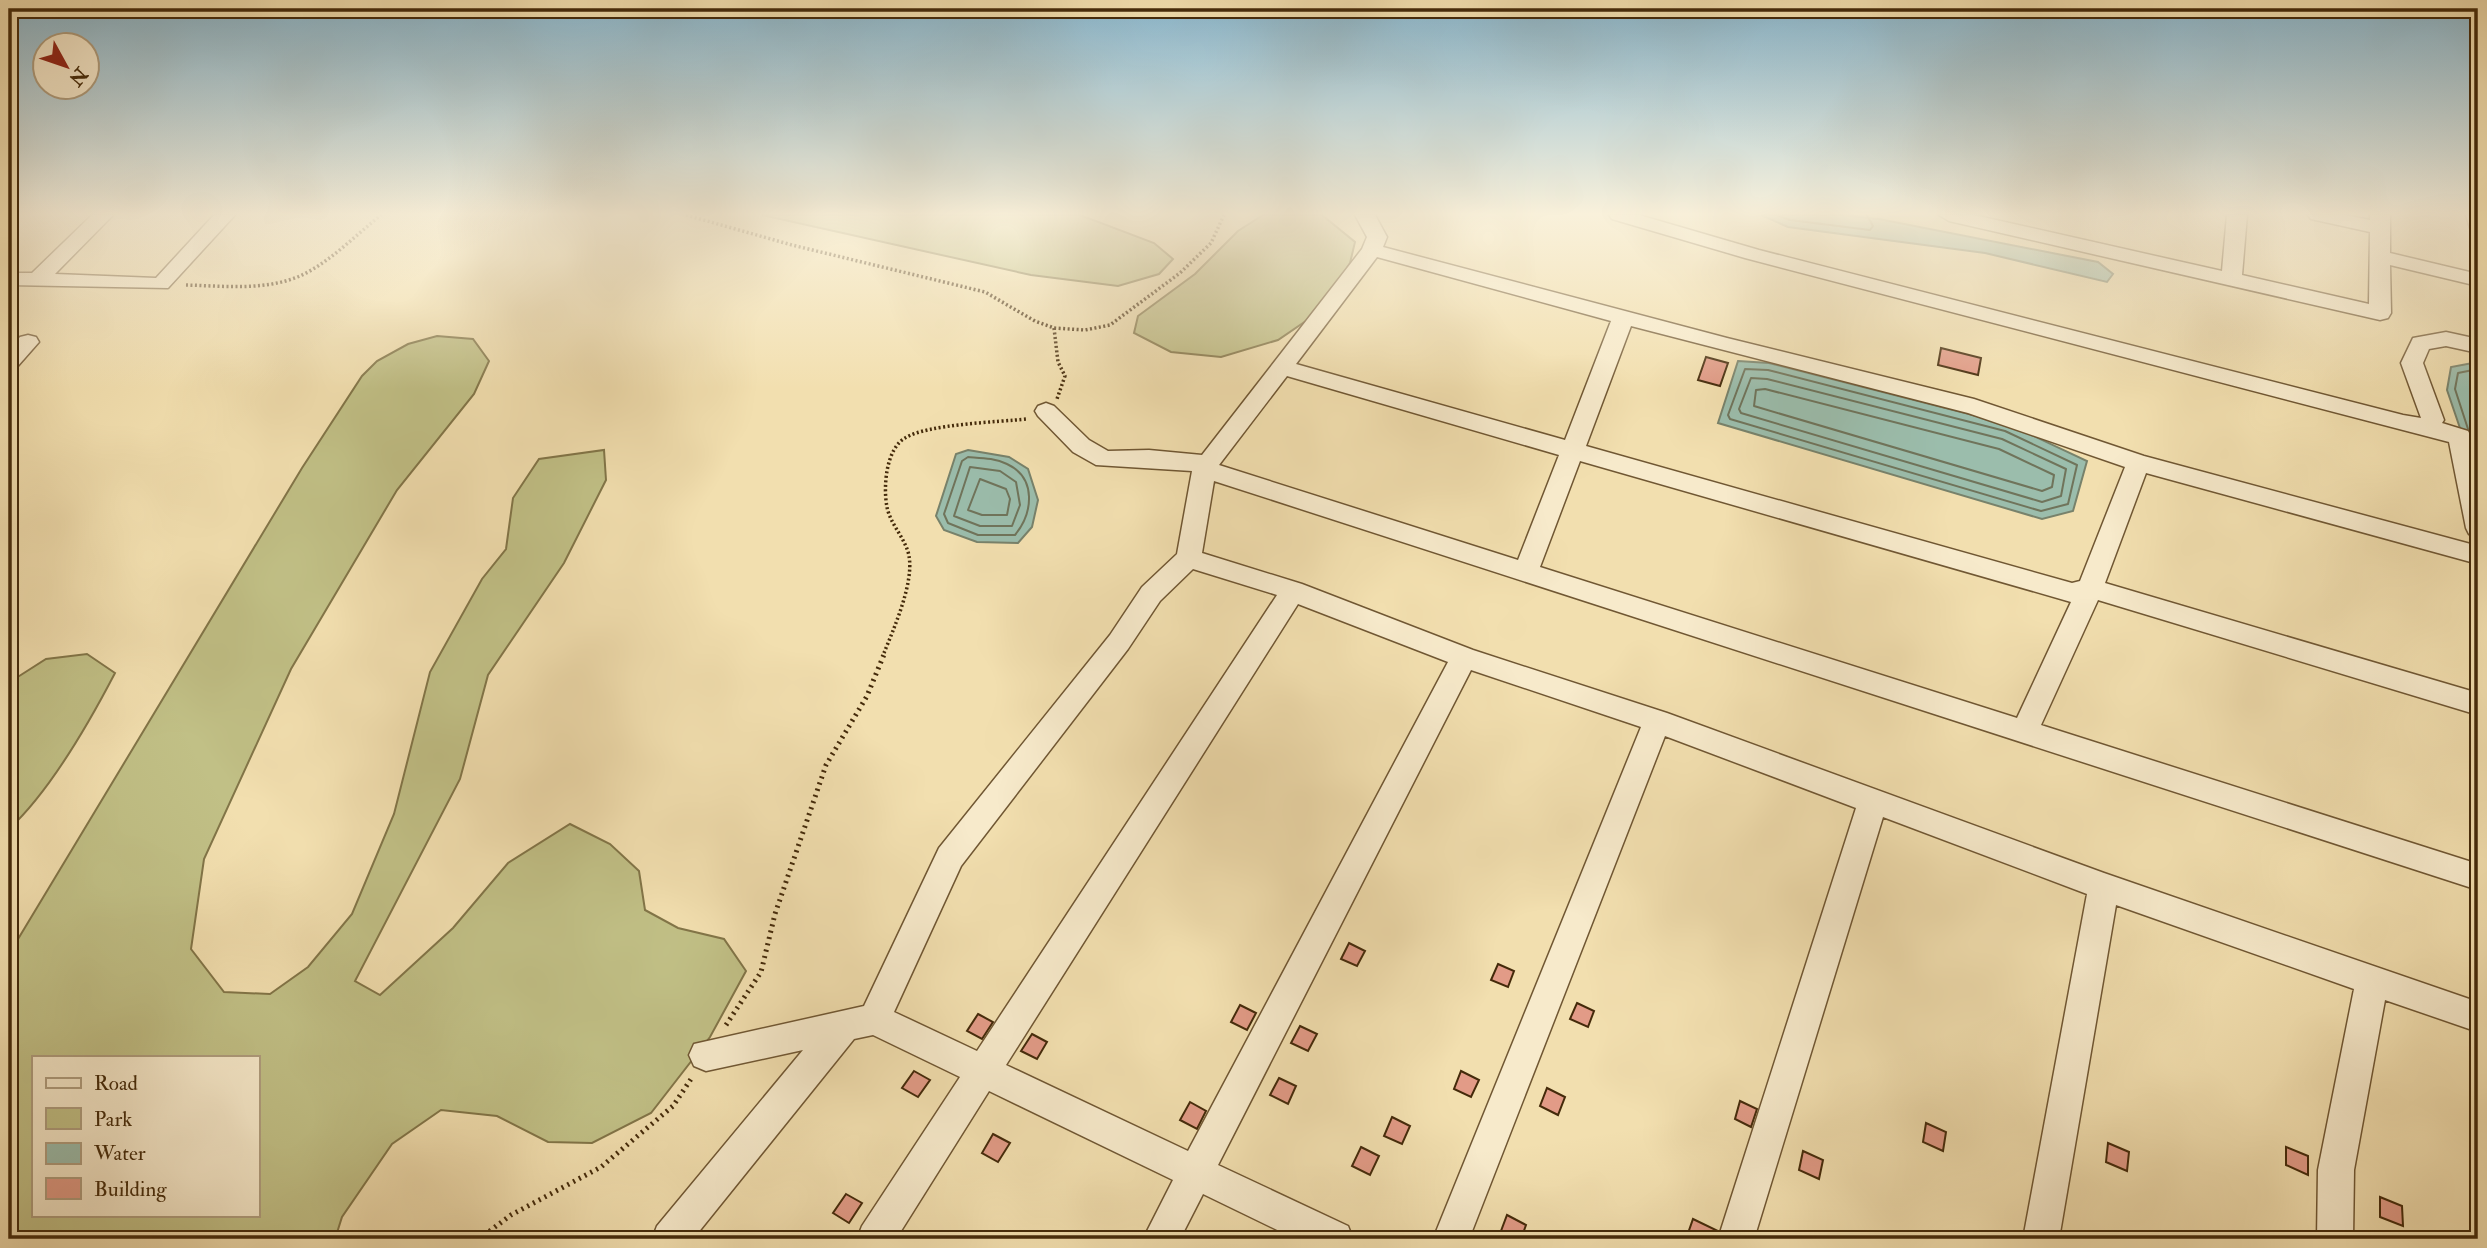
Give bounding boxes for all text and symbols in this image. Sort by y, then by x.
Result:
north arrow [32,32,102,102]
text: N [63,61,94,91]
legend [32,1056,259,1216]
text: Road [94,1070,139,1097]
text: Park [94,1106,132,1133]
text: Water [93,1140,146,1167]
text: Building [94,1176,167,1203]

